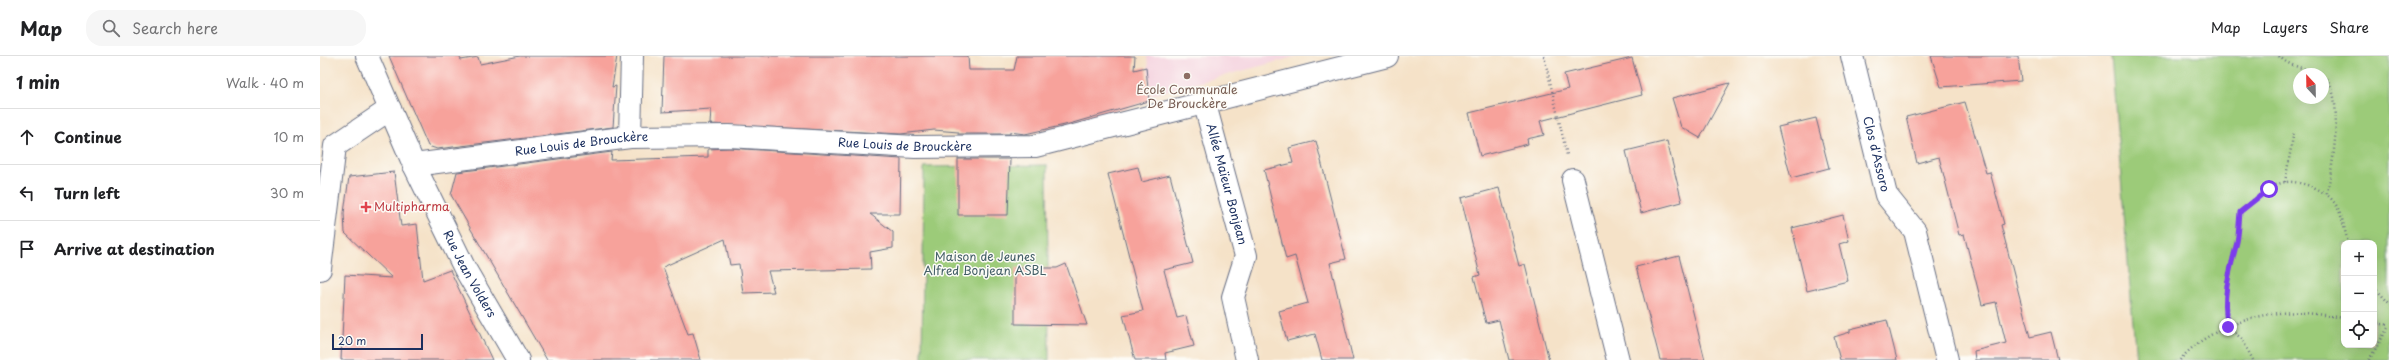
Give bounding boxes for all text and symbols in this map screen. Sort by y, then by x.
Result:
search box [86,10,366,46]
text: Map [20,14,62,42]
text: Search here [132,16,218,39]
icon: search [100,17,122,39]
text: Map [2211,17,2241,38]
text: Layers [2263,17,2308,38]
text: Share [2330,17,2369,38]
north arrow [2293,68,2329,104]
text: 1 min [16,69,60,95]
marker: École Communale De Brouckère [1182,71,1192,81]
text: Walk · 40 m [226,73,304,92]
place label: École Communale De Brouckère [1136,80,1238,112]
street label: Clos d'Assoro [1859,114,1895,194]
street label: Allée Maïeur Bonjean [1202,121,1253,247]
text: Continue [54,125,122,148]
icon: ahead [16,126,38,148]
text: 10 m [274,127,304,146]
street label: Rue Louis de Brouckère [514,127,649,160]
street label: Rue Louis de Brouckère [837,132,973,155]
route start [2260,180,2278,198]
text: Turn left [54,181,120,204]
icon: left [16,182,38,204]
text: 30 m [270,183,304,202]
place label: Multipharma [374,197,450,215]
marker: Multipharma [361,202,371,212]
street label: Rue Jean Volders [439,227,502,321]
text: Arrive at destination [54,237,215,260]
icon: arrive [16,238,38,260]
map controls [2341,240,2377,348]
button: + [2341,240,2377,276]
park label: Maison de Jeunes Alfred Bonjean ASBL [923,247,1047,279]
button: − [2341,276,2377,312]
button: locate [2341,312,2377,348]
route end [2219,318,2237,336]
scale bar [332,332,423,351]
text: 20 m [338,332,366,349]

